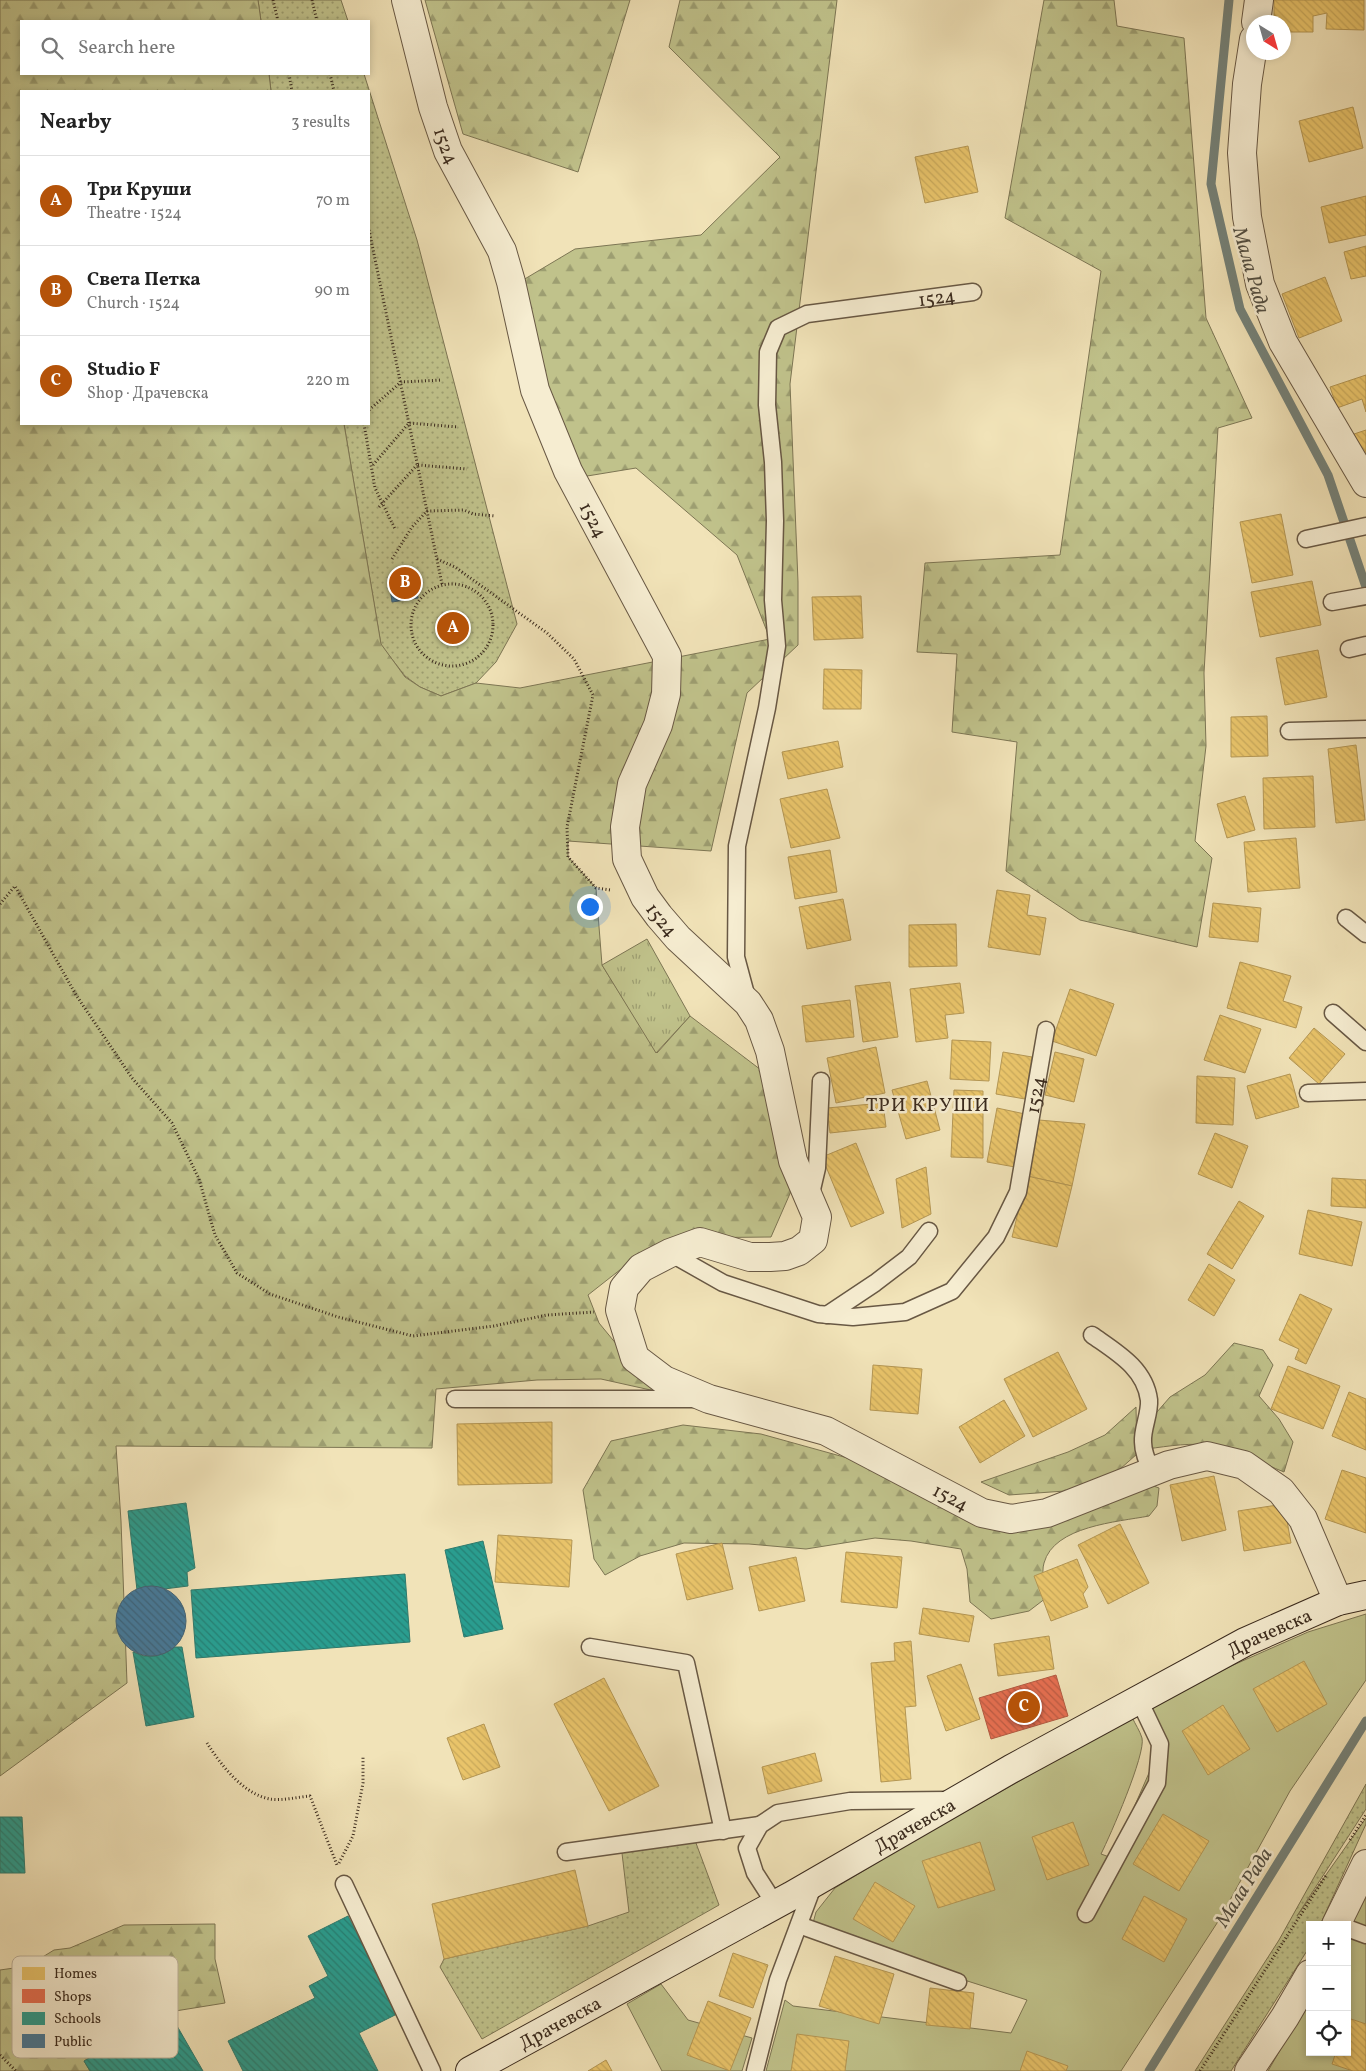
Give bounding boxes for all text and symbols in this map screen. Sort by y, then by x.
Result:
north arrow [1246,15,1291,60]
search box [20,20,370,75]
icon: search [38,34,66,62]
text: Search here [78,35,175,61]
text: Nearby [40,108,111,137]
text: 3 results [291,112,350,134]
street label: 1524 [426,124,464,169]
text: Три Круши [87,177,191,203]
text: A [50,190,62,212]
text: 70 m [316,190,350,212]
text: Theatre · 1524 [87,203,182,225]
water label: Мала Рада [1224,223,1276,317]
text: Света Петка [87,267,201,293]
text: B [51,280,61,302]
text: 90 m [314,280,350,302]
street label: 1524 [917,283,957,314]
text: Church · 1524 [87,293,180,315]
text: Studio F [87,357,160,383]
text: C [51,370,61,392]
text: 220 m [306,370,350,392]
text: Shop · Драчевска [87,383,209,405]
street label: 1524 [572,498,613,543]
pin: B [389,564,421,602]
pin: A [437,609,469,647]
your location [577,894,603,920]
street label: 1524 [638,898,683,943]
street label: 1524 [1021,1075,1053,1116]
district label: ТРИ КРУШИ [866,1092,990,1120]
street label: 1524 [927,1478,973,1519]
street label: Драчевска [1223,1603,1316,1664]
pin: C [1008,1688,1040,1726]
street label: Драчевска [870,1793,961,1860]
water label: Мала Рада [1209,1843,1280,1934]
map controls [1306,1921,1351,2056]
button: + [1306,1921,1351,1966]
legend [12,1956,178,2058]
text: Homes [54,1965,97,1984]
button: − [1306,1966,1351,2011]
text: Shops [54,1988,92,2007]
street label: Драчевска [515,1991,606,2057]
text: Schools [54,2010,101,2029]
button: locate [1306,2011,1351,2056]
text: Public [54,2033,92,2052]

